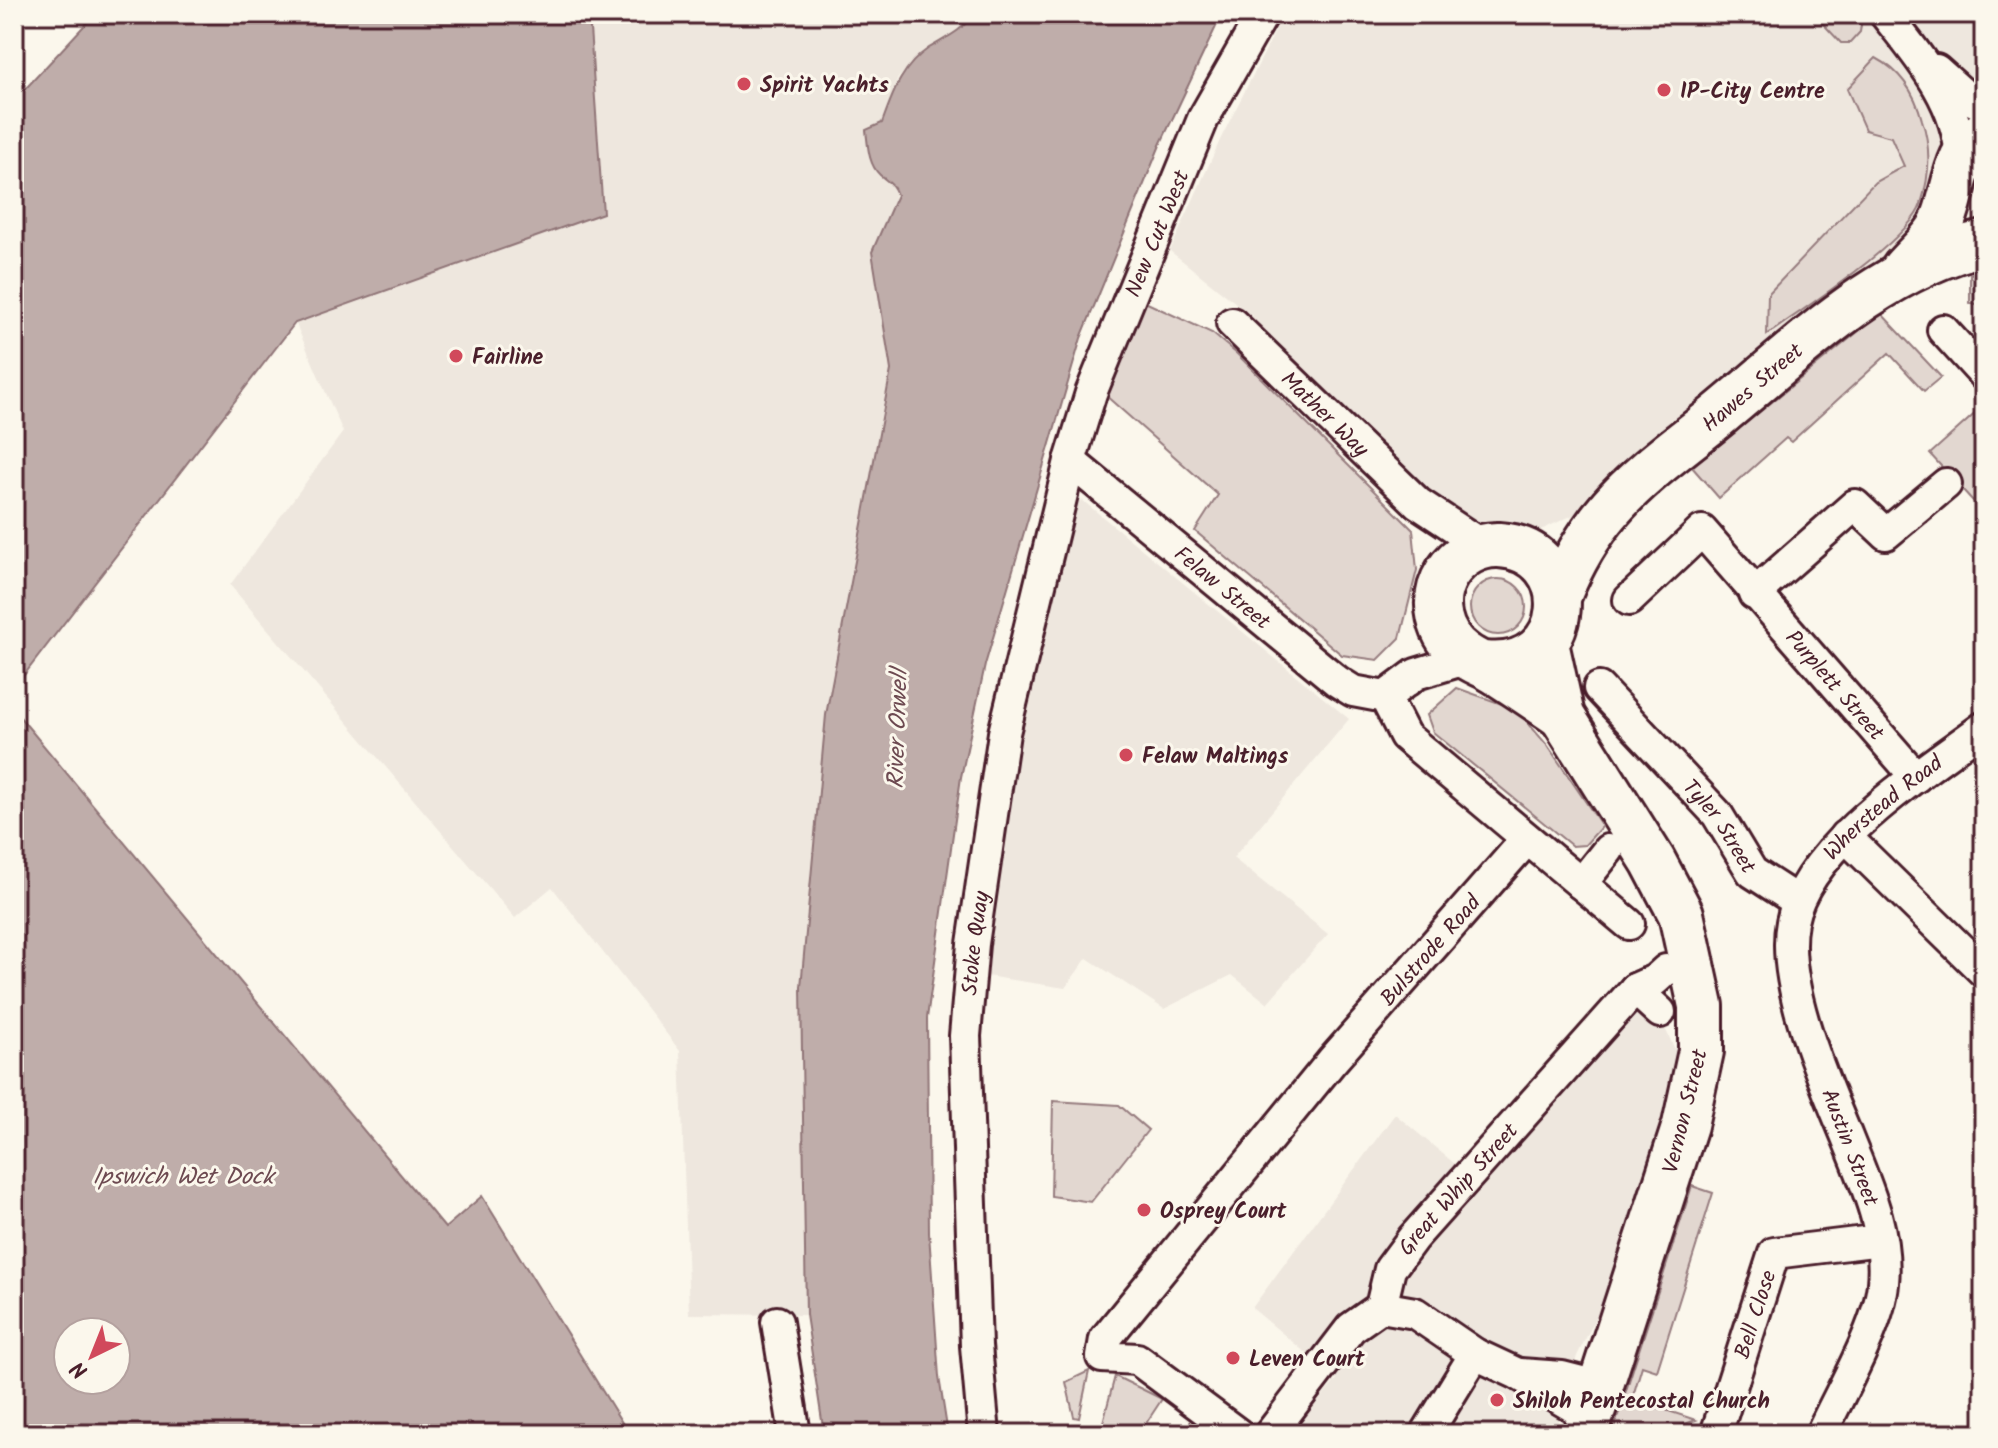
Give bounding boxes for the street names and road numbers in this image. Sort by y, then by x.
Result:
street label: New Cut West [1117,165,1201,303]
street label: Hawes Street [1695,335,1812,442]
street label: Mather Way [1271,364,1377,467]
street label: Felaw Street [1165,538,1278,640]
street label: Purplett Street [1775,623,1892,750]
street label: Wherstead Road [1816,747,1952,870]
street label: Tyler Street [1673,772,1764,881]
street label: Bulstrode Road [1373,887,1491,1015]
street label: Stoke Quay [954,888,1001,997]
street label: Vernon Street [1654,1045,1719,1177]
street label: Austin Street [1810,1084,1887,1212]
street label: Great Whip Street [1390,1116,1528,1264]
street label: Bell Close [1726,1266,1787,1364]

